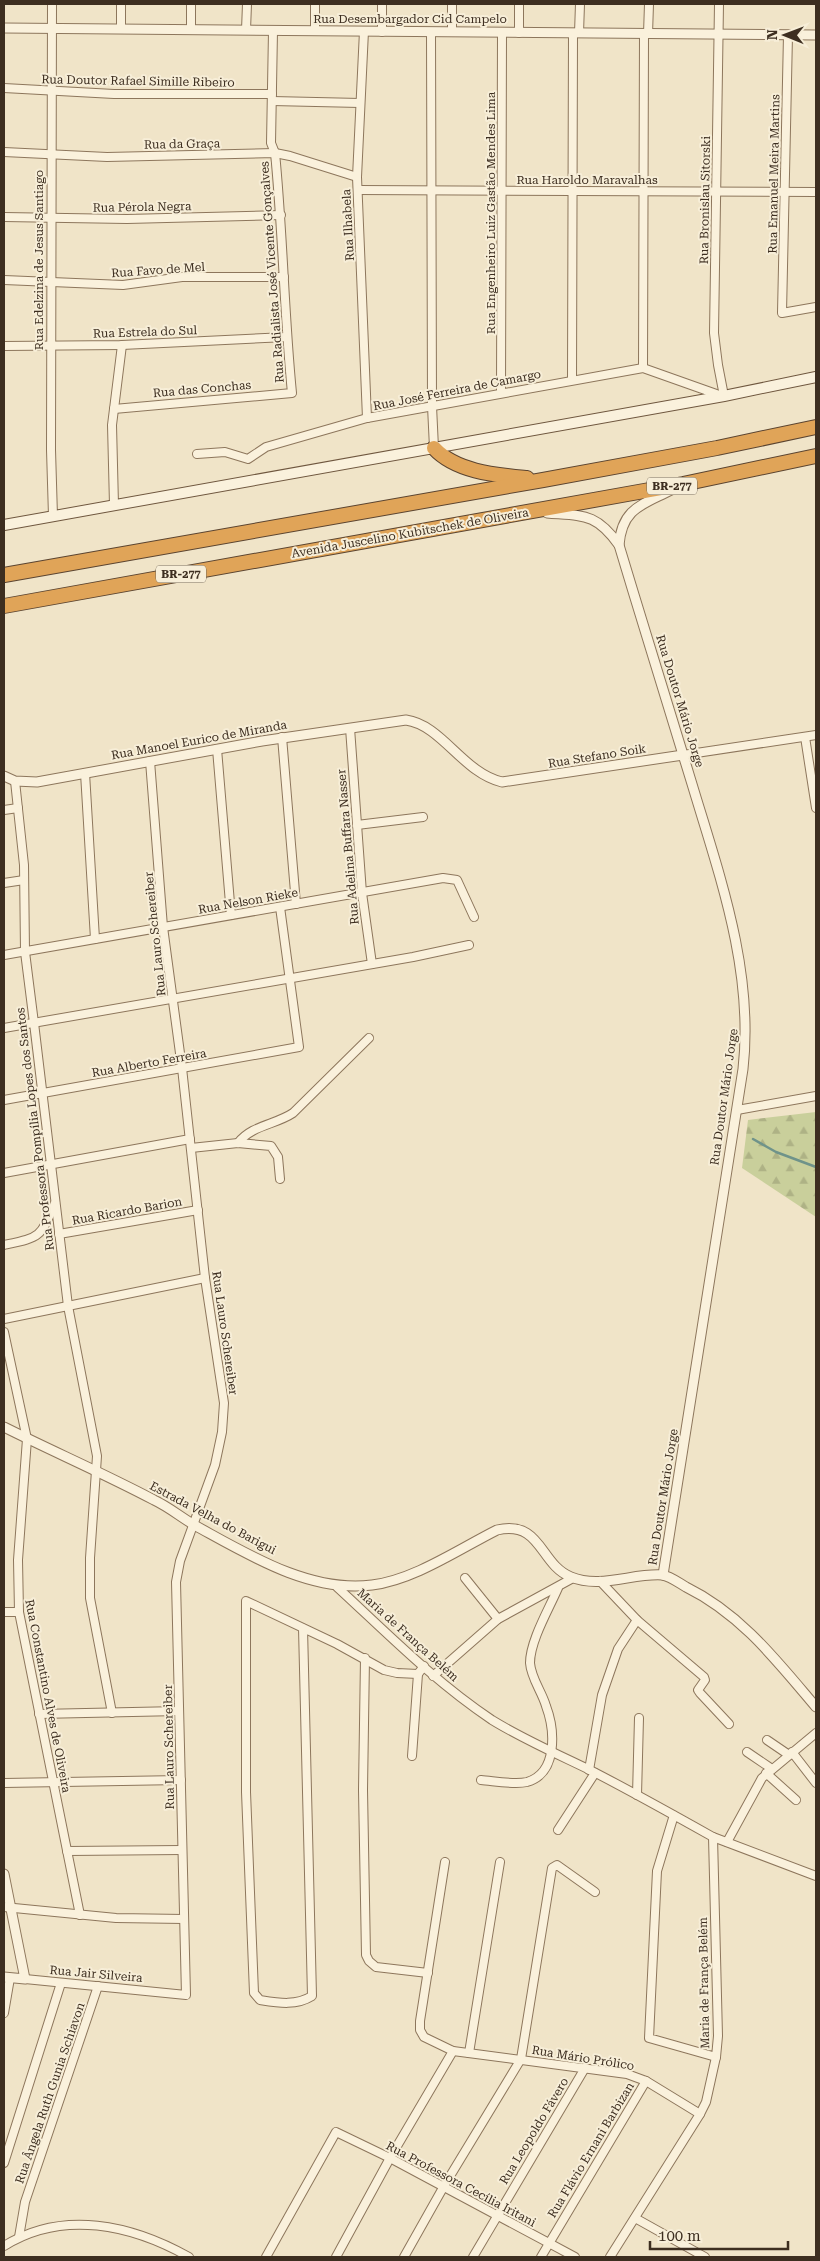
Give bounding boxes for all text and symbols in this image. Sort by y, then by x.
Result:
north arrow [760,10,810,60]
street label: Rua Desembargador Cid Campelo [313,12,507,26]
text: N [764,29,780,40]
street label: Rua Doutor Rafael Simille Ribeiro [41,72,235,90]
street label: Rua Engenheiro Luiz Gastão Mendes Lima [484,91,498,334]
street label: Rua Emanuel Meira Martins [766,94,782,254]
street label: Rua Bronislau Sitorski [697,135,713,264]
street label: Rua da Graça [144,136,221,152]
street label: Rua Radialista José Vicente Gonçalves [257,160,287,383]
street label: Rua Edelzina de Jesus Santiago [32,170,46,350]
street label: Rua Haroldo Maravalhas [516,173,658,187]
street label: Rua Ilhabela [339,188,357,261]
street label: Rua Pérola Negra [93,199,192,215]
street label: Rua Favo de Mel [111,260,206,280]
street label: Rua Estrela do Sul [93,323,198,341]
street label: Rua José Ferreira de Camargo [372,367,542,413]
street label: Rua das Conchas [152,378,252,400]
road number: BR-277 [647,478,697,494]
street label: Avenida Juscelino Kubitschek de Oliveira [290,505,530,561]
road number: BR-277 [156,566,206,582]
street label: Rua Doutor Mário Jorge [653,633,707,769]
street label: Rua Manoel Eurico de Miranda [110,718,288,762]
street label: Rua Stefano Soik [547,741,647,771]
street label: Rua Adelina Buffara Nasser [334,769,362,925]
street label: Rua Lauro Schereiber [141,871,168,997]
street label: Rua Nelson Rieke [197,885,299,917]
street label: Rua Professora Pompília Lopes dos Santos [13,1006,57,1251]
street label: Rua Doutor Mário Jorge [707,1027,741,1166]
street label: Rua Alberto Ferreira [90,1046,208,1080]
street label: Rua Ricardo Barion [71,1194,183,1228]
street label: Rua Lauro Schereiber [209,1270,241,1396]
street label: Rua Doutor Mário Jorge [645,1427,681,1566]
street label: Estrada Velha do Barigui [147,1479,279,1557]
street label: Maria de França Belém [354,1586,462,1684]
street label: Rua Constantino Alves de Oliveira [22,1598,74,1794]
street label: Rua Lauro Schereiber [161,1684,177,1810]
street label: Maria de França Belém [696,1917,712,2049]
street label: Rua Jair Silveira [49,1963,144,1985]
street label: Rua Ângela Ruth Gunia Schiavon [12,2000,88,2185]
street label: Rua Mário Prólico [531,2043,635,2073]
street label: Rua Leopoldo Fávero [497,2075,571,2187]
street label: Rua Flávio Ernani Barbizan [545,2079,637,2220]
street label: Rua Professora Cecília Iritani [384,2138,539,2230]
scale bar [650,2218,788,2250]
text: 100 m [658,2227,701,2245]

